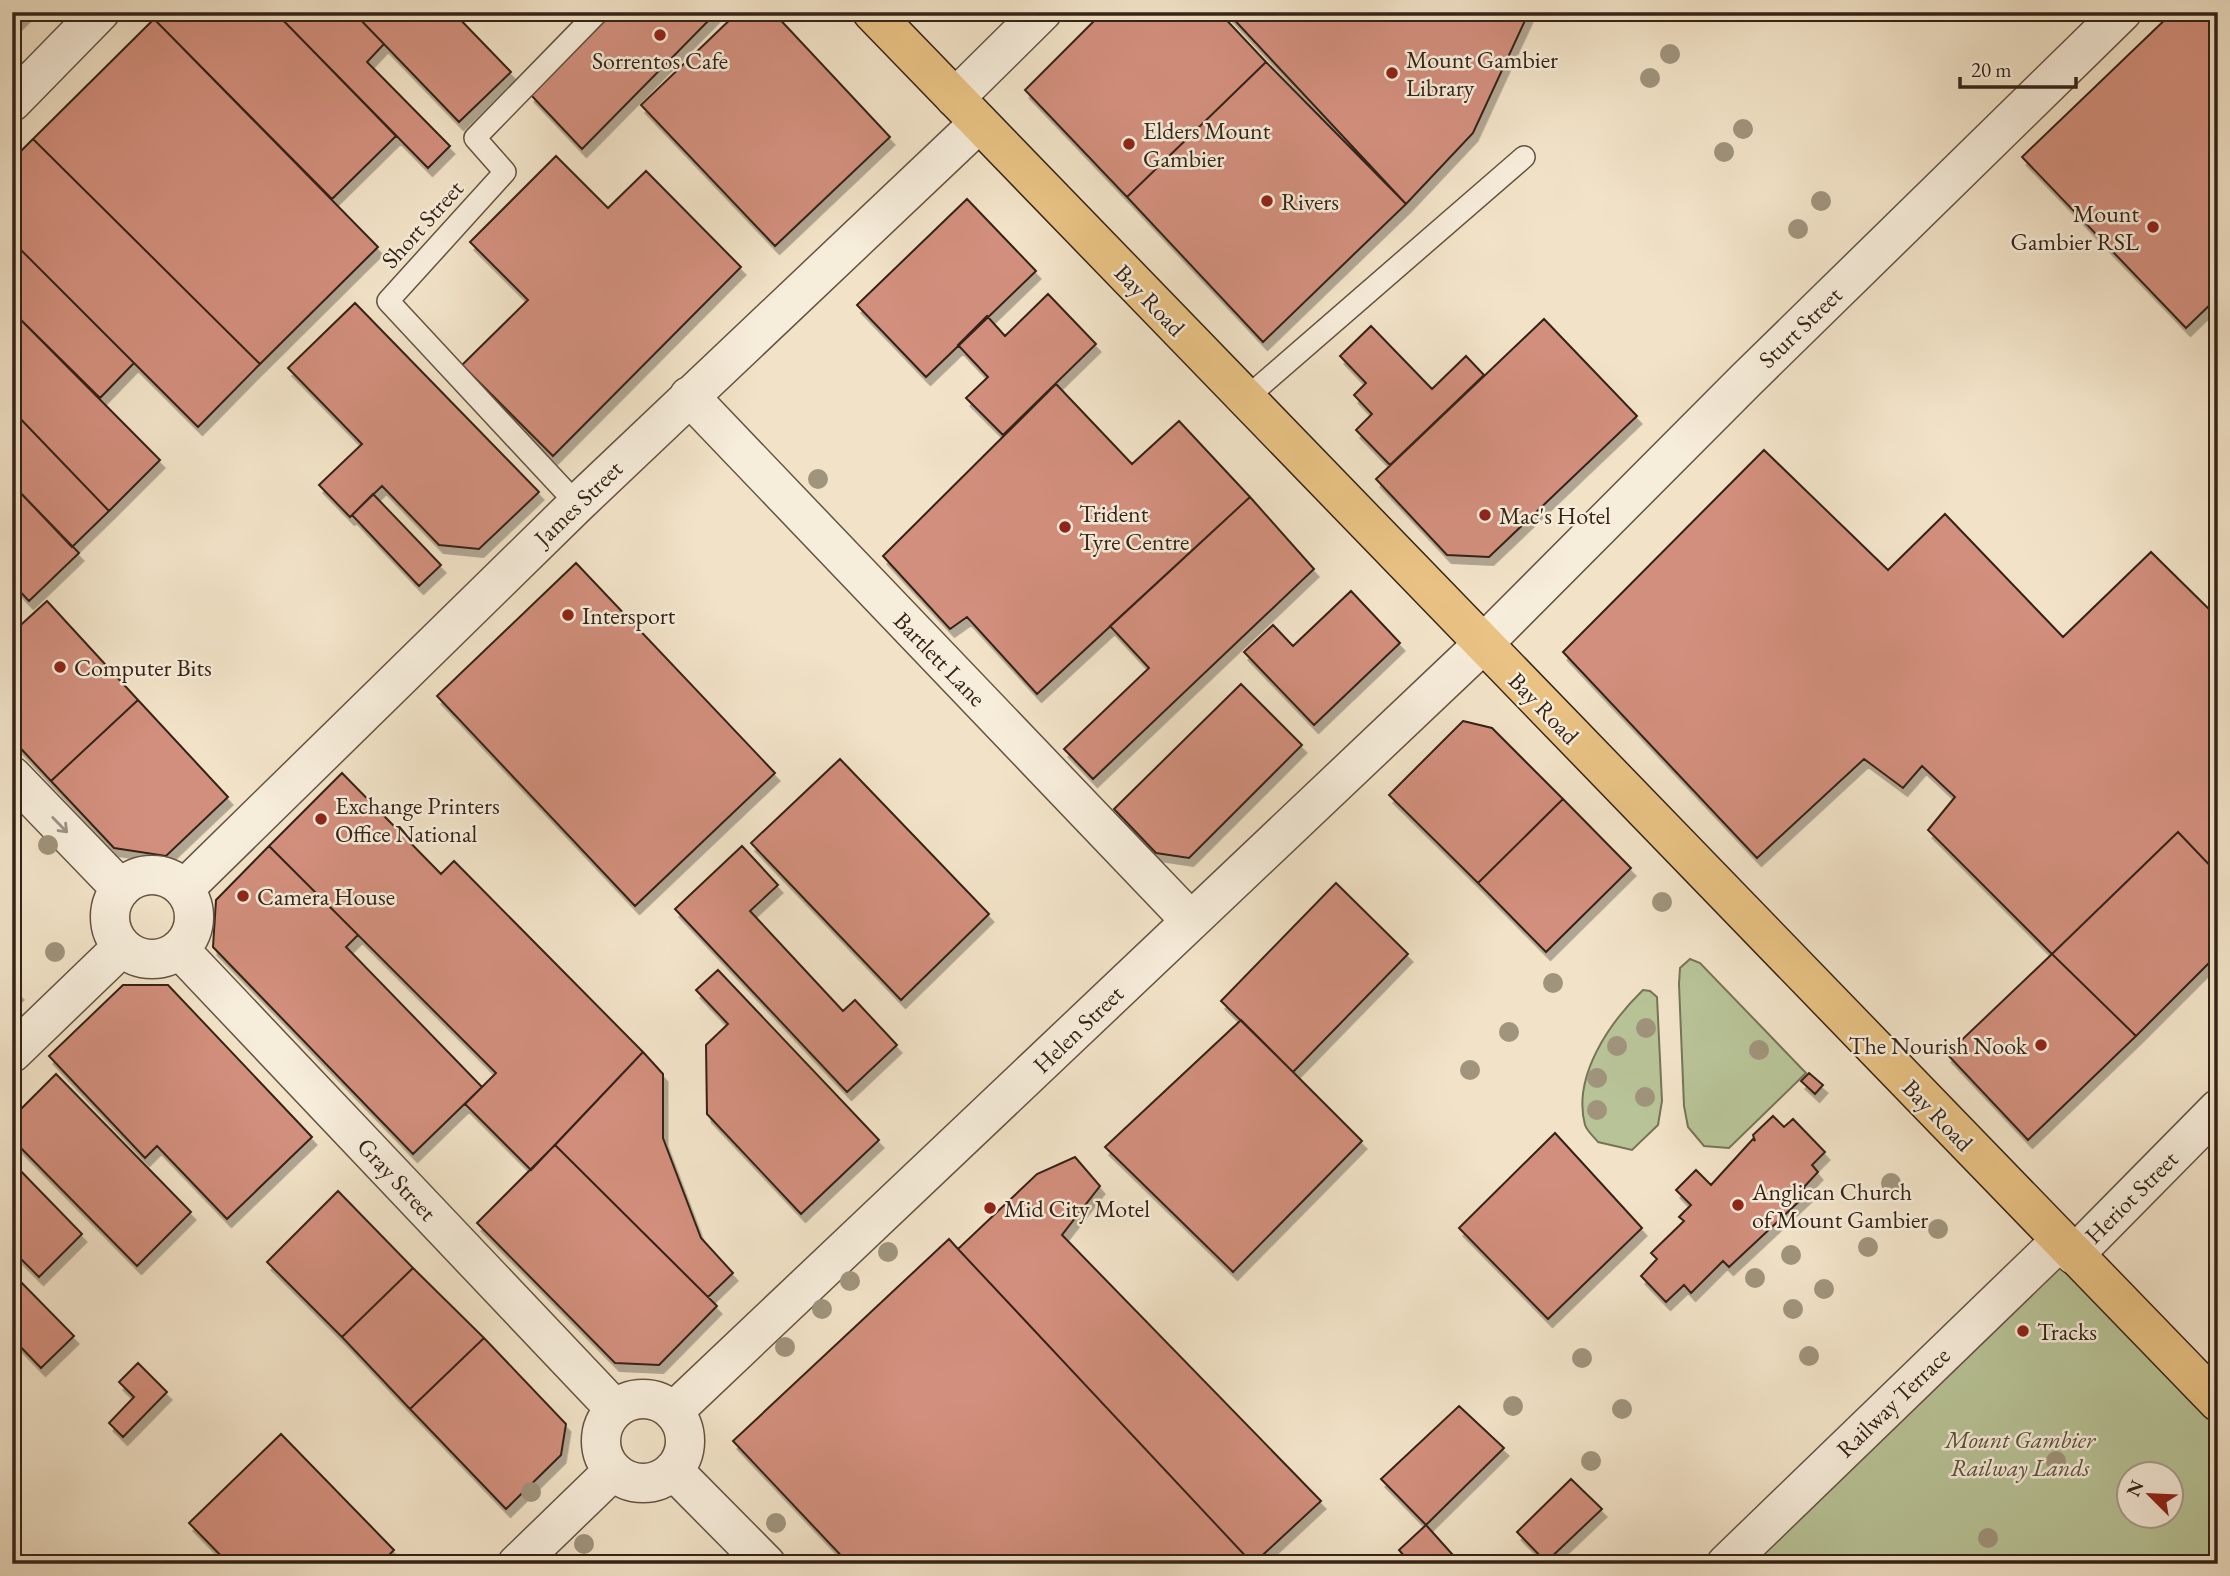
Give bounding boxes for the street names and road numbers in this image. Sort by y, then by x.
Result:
street label: Short Street [374,173,470,275]
street label: Bay Road [1108,257,1193,343]
street label: Sturt Street [1752,279,1849,374]
street label: James Street [526,453,629,554]
street label: Bartlett Lane [887,605,993,713]
street label: Bay Road [1502,665,1587,751]
street label: Helen Street [1026,978,1130,1080]
street label: Bay Road [1896,1072,1981,1158]
street label: Gray Street [351,1131,444,1228]
street label: Heriot Street [2078,1143,2185,1250]
street label: Railway Terrace [1830,1340,1956,1464]

